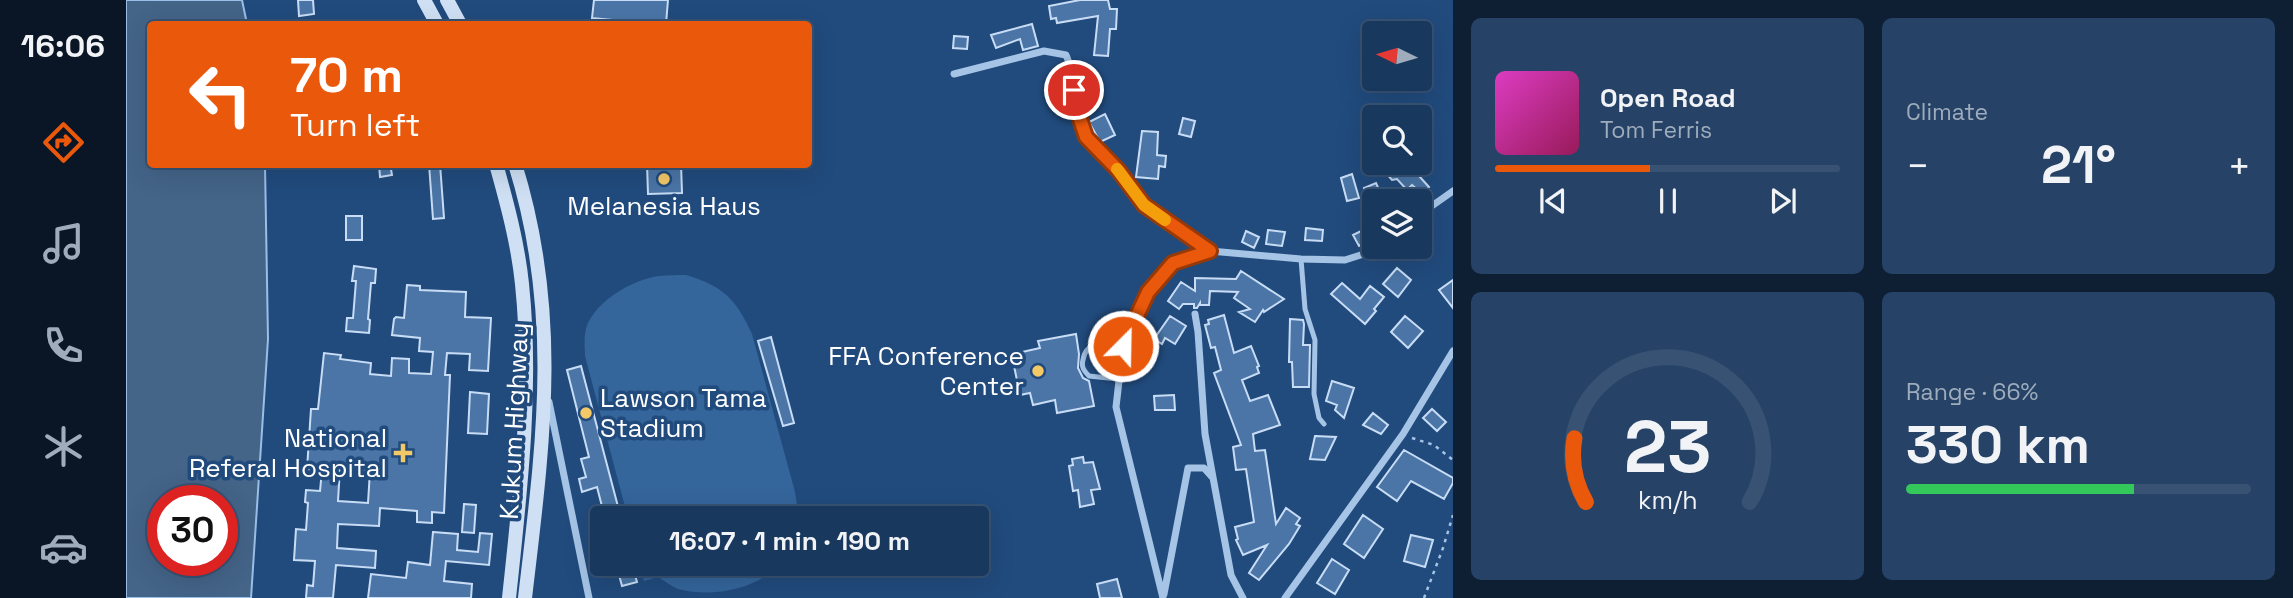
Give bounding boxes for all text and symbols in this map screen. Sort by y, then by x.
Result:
north arrow [1362,21,1432,91]
map controls [1362,21,1432,259]
text: 16:06 [21,26,105,66]
text: 70 m [290,44,403,106]
icon: left [175,49,266,140]
pin [1044,60,1104,120]
icon: arrive [1055,71,1093,109]
text: Open Road [1600,81,1736,115]
text: Climate [1906,97,1988,127]
text: Turn left [290,105,420,145]
button: search [1362,105,1432,175]
text: Tom Ferris [1600,115,1712,145]
icon: directions [39,118,88,167]
text: 21° [2041,132,2116,198]
text: − [1906,142,1930,190]
text: + [2227,142,2251,190]
marker: Melanesia Haus [656,171,672,187]
icon: previous [1534,182,1572,220]
icon: pause [1649,182,1687,220]
icon: next [1764,182,1802,220]
place label: Melanesia Haus [567,189,761,223]
button: layers [1362,189,1432,259]
icon: music [39,219,88,268]
position arrow [1086,309,1160,383]
icon: phone [39,321,88,370]
street label: Kukum Highway [492,321,536,521]
place label: FFA Conference Center [828,339,1024,403]
marker: FFA Conference Center [1030,363,1046,379]
text: Range · 66% [1906,377,2038,407]
place label: Lawson Tama Stadium [600,381,767,445]
text: 23 [1624,400,1711,493]
marker: Lawson Tama Stadium [578,405,594,421]
text: 330 km [1906,412,2090,478]
place label: National Referal Hospital [189,421,387,485]
icon: climate [39,422,88,471]
marker: National Referal Hospital [393,443,413,463]
text: km/h [1638,484,1697,516]
speed limit sign: 30 [147,485,238,576]
icon: car [39,523,88,572]
text: 16:07 · 1 min · 190 m [669,524,910,558]

